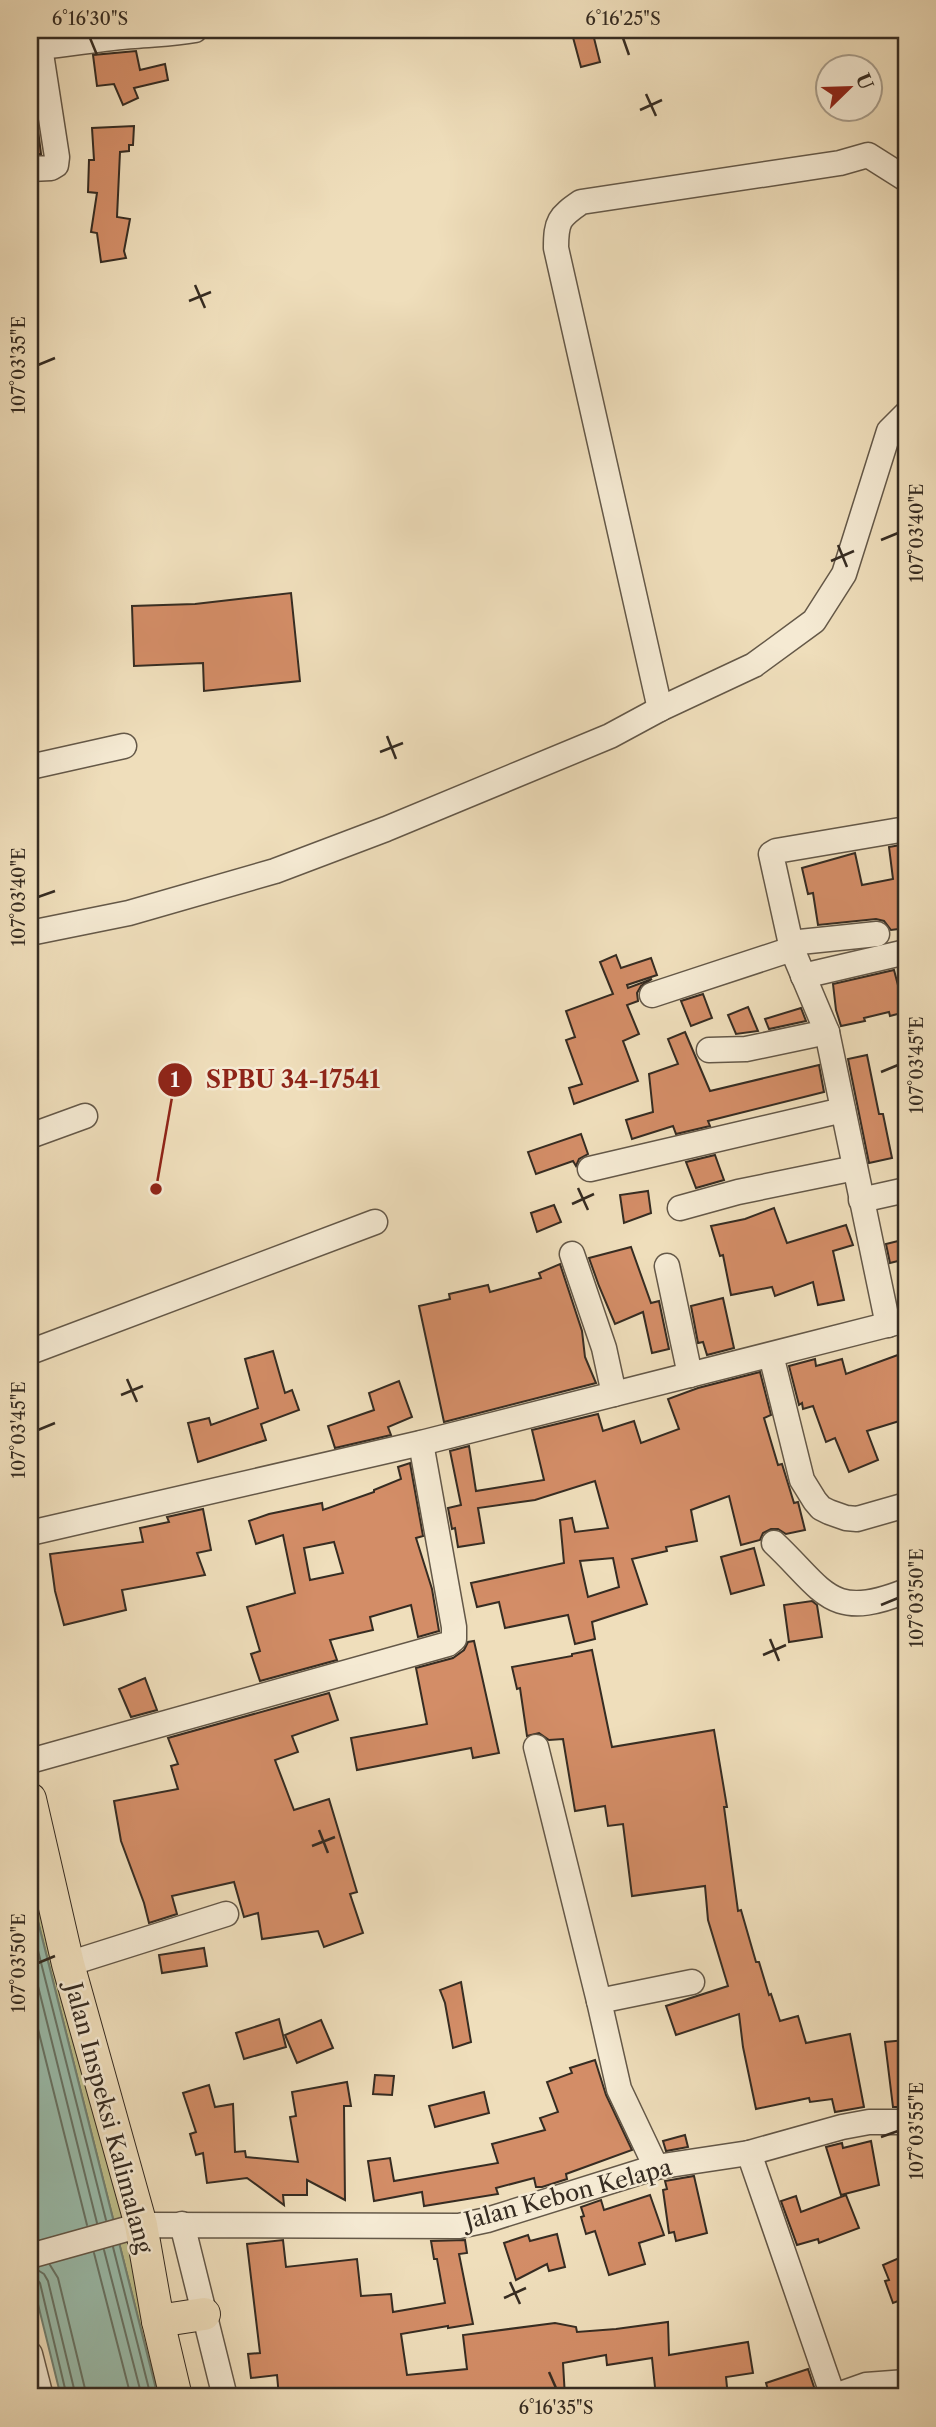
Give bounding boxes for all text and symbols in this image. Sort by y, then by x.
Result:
text: 6°16'30"S [52,8,128,30]
text: 6°16'25"S [585,8,661,30]
north arrow [814,52,884,122]
text: U [851,70,878,94]
text: 107°03'35"E [8,316,30,414]
text: 107°03'40"E [906,484,928,583]
text: 107°03'40"E [8,848,30,947]
text: 107°03'45"E [906,1016,928,1114]
callout: SPBU 34-17541 [157,1057,394,1102]
text: SPBU 34-17541 [206,1065,380,1094]
text: 1 [170,1067,180,1092]
text: 107°03'45"E [8,1381,30,1479]
text: 107°03'50"E [906,1548,928,1648]
text: 107°03'50"E [8,1913,30,2013]
street label: Jalan Inspeksi Kalimalang [59,1977,159,2257]
text: 107°03'55"E [906,2082,928,2180]
street label: Jalan Kebon Kelapa [458,2153,676,2236]
text: 6°16'35"S [519,2397,593,2419]

